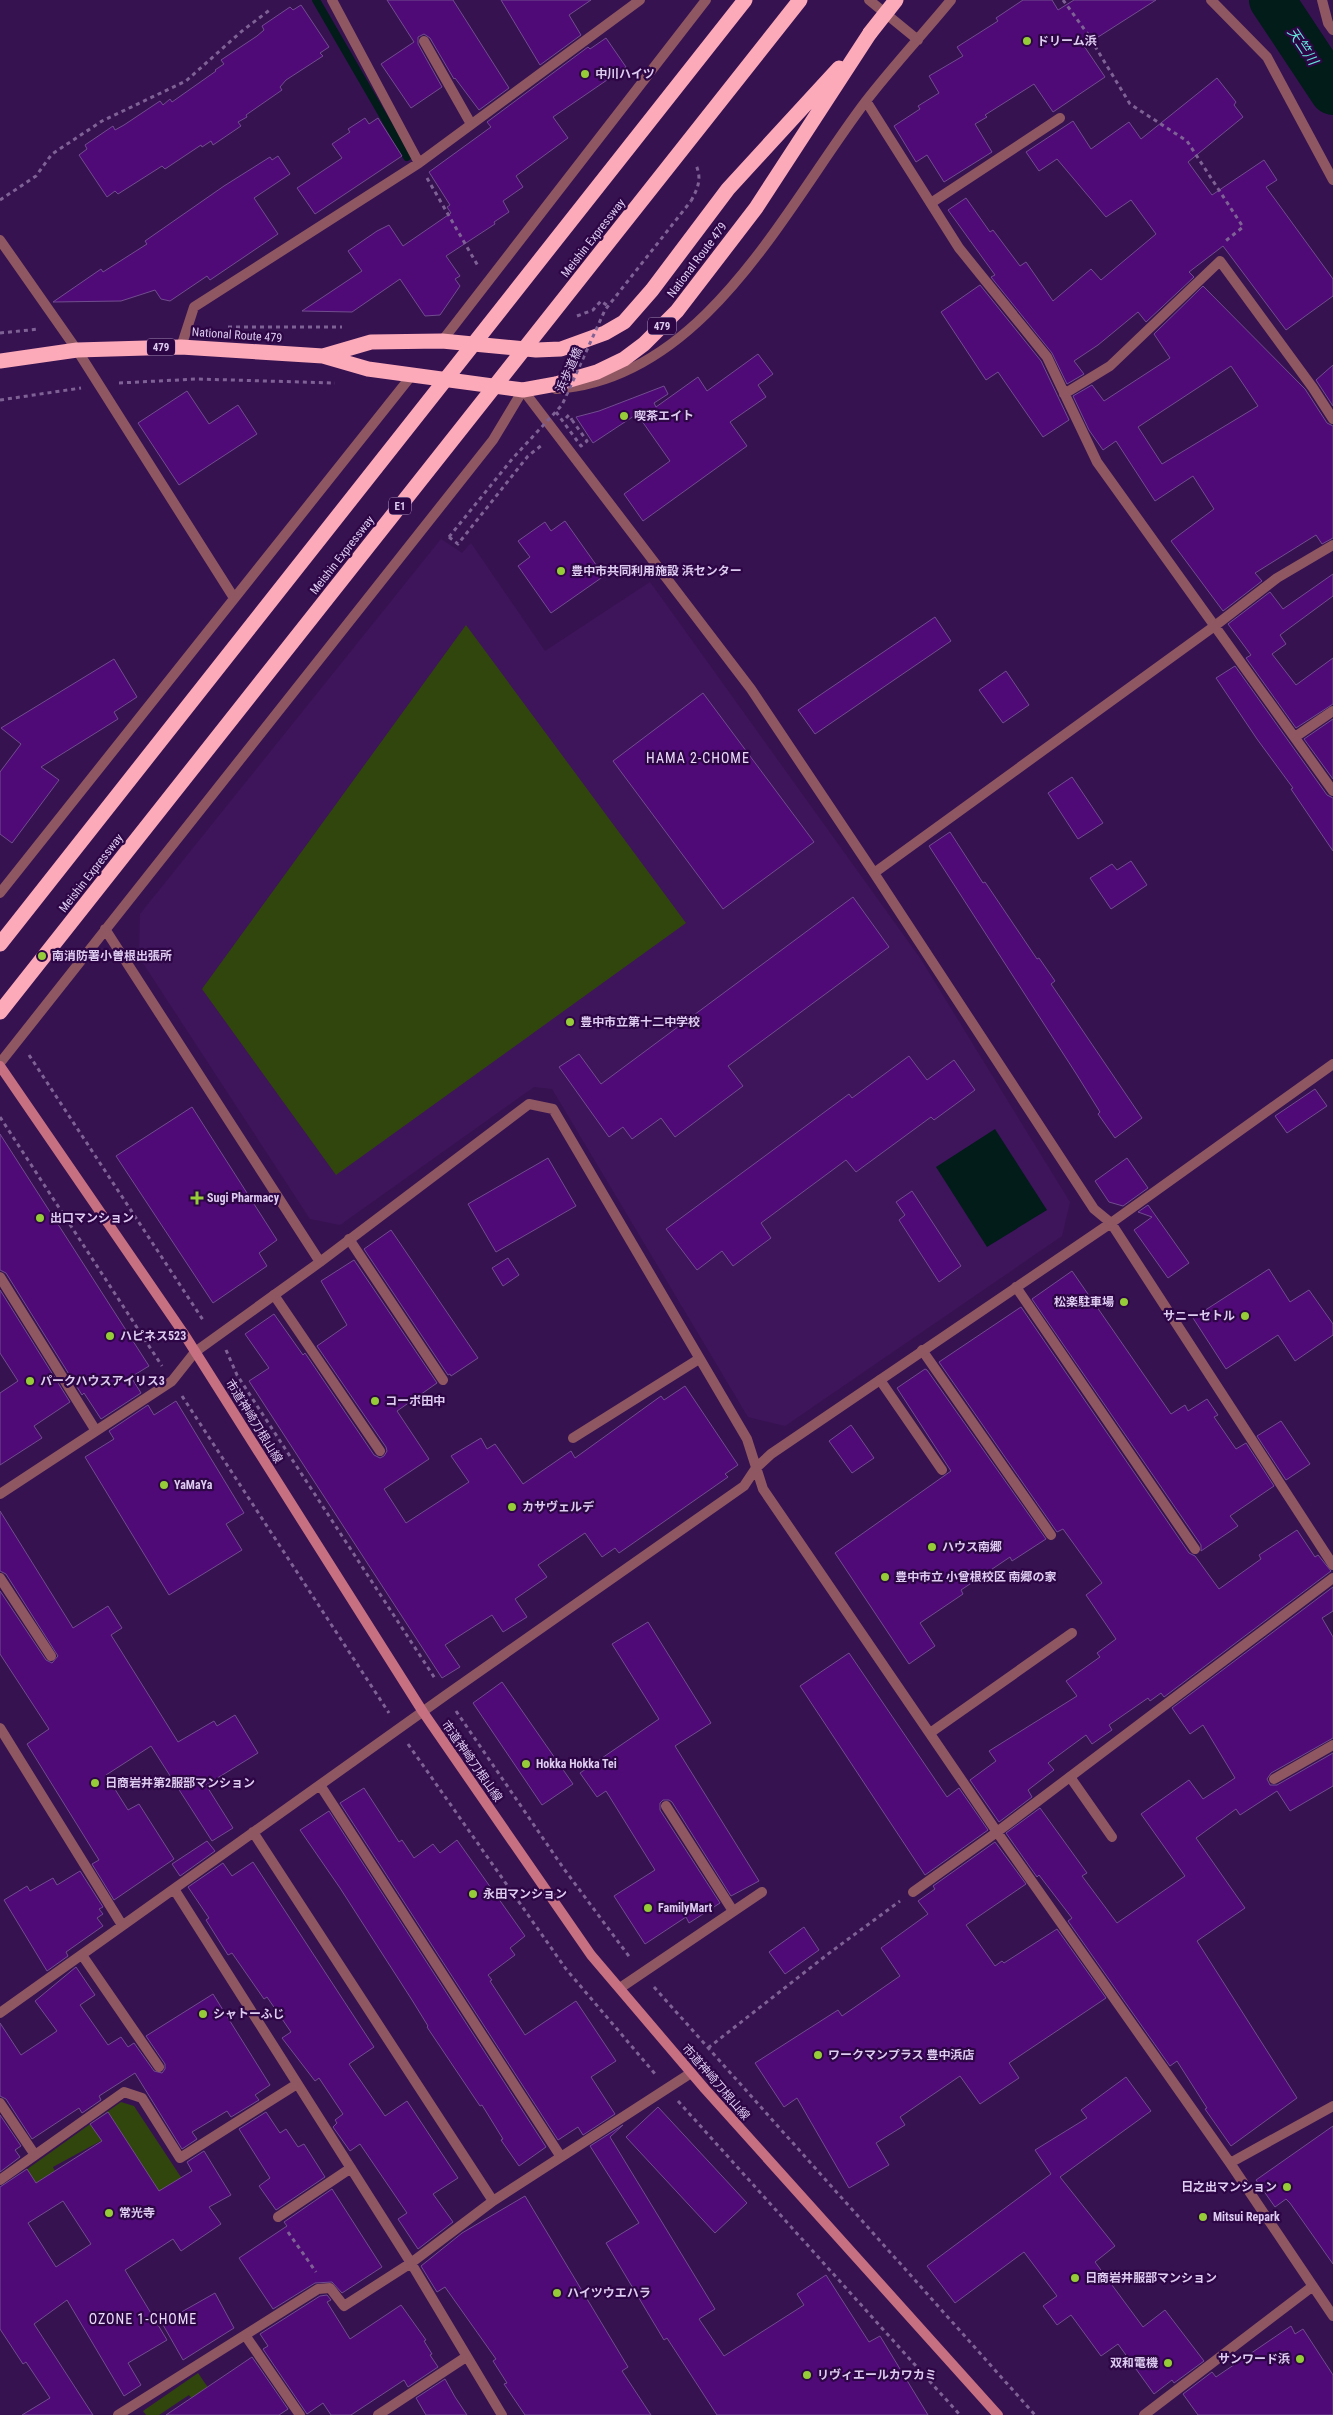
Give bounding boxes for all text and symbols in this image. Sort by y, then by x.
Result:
water label: 天竺川 [1285,24,1322,70]
place label: ドリーム浜 [1037,34,1097,48]
marker: ドリーム浜 [1021,35,1033,47]
place label: 中川ハイツ [595,67,655,81]
marker: 中川ハイツ [579,68,591,80]
street label: Meishin Expressway [558,196,628,280]
street label: National Route 479 [664,220,730,300]
road number: 479 [648,318,676,334]
street label: National Route 479 [191,325,283,345]
road number: 479 [147,338,175,356]
street label: 浜歩道橋 [553,345,585,395]
place label: 喫茶エイト [634,409,694,423]
marker: 喫茶エイト [618,410,630,422]
road number: E1 [389,498,411,514]
street label: Meishin Expressway [307,513,377,597]
place label: 豊中市共同利用施設 浜センター [571,564,742,578]
marker: 豊中市共同利用施設 浜センター [555,565,567,577]
district label: HAMA 2-CHOME [646,750,750,766]
street label: Meishin Expressway [56,831,126,915]
place label: 南消防署小曽根出張所 [52,949,172,963]
marker: 南消防署小曽根出張所 [36,950,48,962]
place label: 豊中市立第十二中学校 [580,1015,700,1029]
marker: 豊中市立第十二中学校 [564,1016,576,1028]
place label: Sugi Pharmacy [207,1191,280,1205]
marker: Sugi Pharmacy [191,1192,203,1204]
place label: 出口マンション [50,1211,134,1225]
marker: 出口マンション [34,1212,46,1224]
place label: 松楽駐車場 [1054,1295,1114,1309]
marker: 松楽駐車場 [1118,1296,1130,1308]
place label: サニーセトル [1163,1309,1235,1323]
marker: サニーセトル [1239,1310,1251,1322]
place label: ハピネス523 [120,1329,186,1343]
marker: ハピネス523 [104,1330,116,1342]
place label: パークハウスアイリス3 [40,1374,165,1388]
marker: パークハウスアイリス3 [24,1375,36,1387]
street label: 市道神崎刀根山線 [223,1377,285,1465]
place label: コーポ田中 [385,1394,445,1408]
marker: コーポ田中 [369,1395,381,1407]
place label: YaMaYa [174,1478,213,1492]
marker: YaMaYa [158,1479,170,1491]
place label: カサヴェルデ [522,1500,595,1514]
marker: カサヴェルデ [506,1501,518,1513]
place label: ハウス南郷 [942,1540,1002,1554]
marker: ハウス南郷 [926,1541,938,1553]
place label: 豊中市立 小曾根校区 南郷の家 [895,1570,1057,1584]
marker: 豊中市立 小曾根校区 南郷の家 [879,1571,891,1583]
street label: 市道神崎刀根山線 [439,1718,505,1804]
place label: Hokka Hokka Tei [536,1757,617,1771]
marker: Hokka Hokka Tei [520,1758,532,1770]
place label: 日商岩井第2服部マンション [105,1776,255,1790]
marker: 日商岩井第2服部マンション [89,1777,101,1789]
place label: 永田マンション [483,1887,567,1901]
marker: 永田マンション [467,1888,479,1900]
place label: FamilyMart [658,1901,712,1915]
marker: FamilyMart [642,1902,654,1914]
place label: シャトーふじ [213,2007,285,2021]
marker: シャトーふじ [197,2008,209,2020]
street label: 市道神崎刀根山線 [679,2041,753,2123]
place label: ワークマンプラス 豊中浜店 [828,2048,974,2062]
marker: ワークマンプラス 豊中浜店 [812,2049,824,2061]
place label: 日之出マンション [1181,2180,1277,2194]
marker: 日之出マンション [1281,2181,1293,2193]
place label: 常光寺 [119,2206,155,2220]
marker: 常光寺 [103,2207,115,2219]
place label: Mitsui Repark [1213,2210,1280,2224]
marker: Mitsui Repark [1197,2211,1209,2223]
place label: 日商岩井服部マンション [1085,2271,1217,2285]
marker: 日商岩井服部マンション [1069,2272,1081,2284]
place label: ハイツウエハラ [567,2286,651,2300]
marker: ハイツウエハラ [551,2287,563,2299]
district label: OZONE 1-CHOME [89,2311,197,2327]
place label: サンワード浜 [1218,2352,1290,2366]
marker: サンワード浜 [1294,2353,1306,2365]
place label: 双和電機 [1110,2356,1158,2370]
marker: 双和電機 [1162,2357,1174,2369]
place label: リヴィエールカワカミ [817,2368,937,2382]
marker: リヴィエールカワカミ [801,2369,813,2381]

